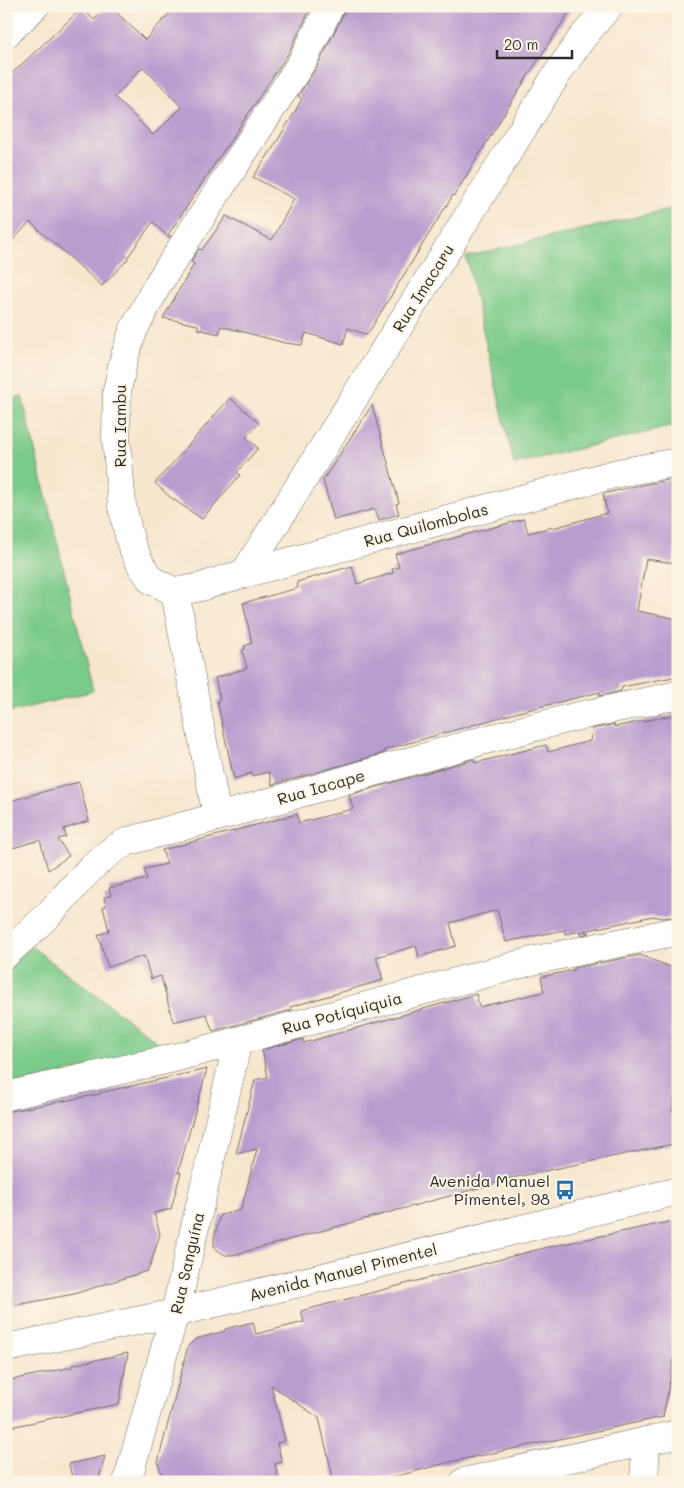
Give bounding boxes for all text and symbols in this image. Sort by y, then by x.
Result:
scale bar [497,28,572,60]
text: 20 m [504,34,538,54]
street label: Rua Imacaru [387,240,458,336]
street label: Rua Iambu [109,385,130,467]
street label: Rua Quilombolas [361,498,490,551]
street label: Rua Iacape [275,764,367,809]
street label: Rua Potíquiquia [280,986,404,1039]
place label: Avenida Manuel Pimentel, 98 [429,1170,550,1209]
bus stop icon: Avenida Manuel Pimentel, 98 [554,1179,576,1201]
street label: Rua Sanguína [165,1210,208,1316]
street label: Avenida Manuel Pimentel [247,1238,439,1305]

